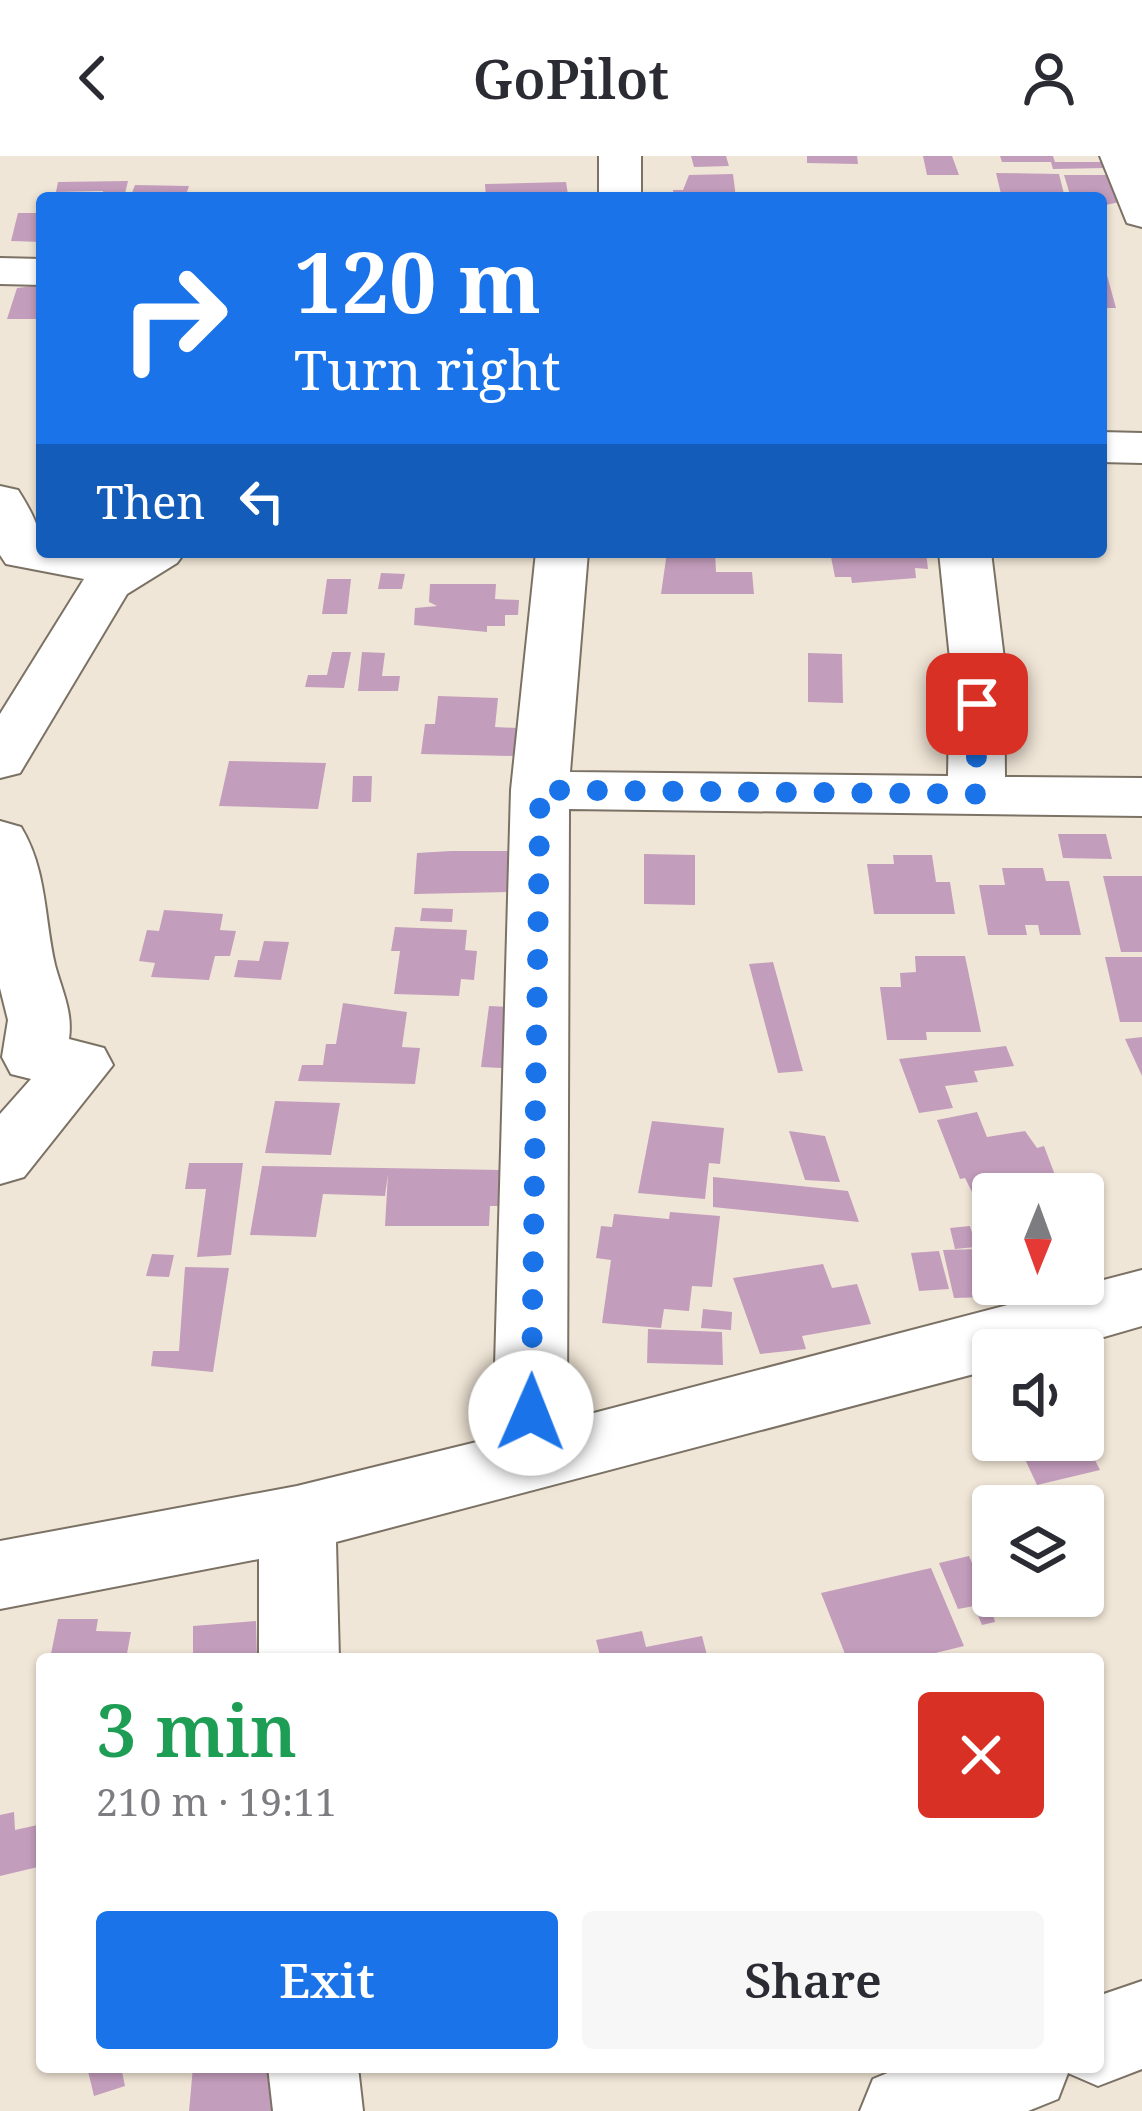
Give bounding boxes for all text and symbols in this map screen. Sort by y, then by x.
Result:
text: GoPilot [473,41,669,115]
icon: back [60,45,126,111]
icon: person [1016,45,1082,111]
text: 120 m [294,223,541,338]
icon: right [96,240,252,396]
text: Turn right [294,332,561,406]
icon: left [229,468,295,534]
text: Then [96,471,205,532]
pin [926,653,1028,755]
icon: arrive [944,671,1010,737]
north arrow [972,1173,1104,1305]
map controls [972,1173,1104,1617]
button: sound [972,1329,1104,1461]
position arrow [468,1350,594,1476]
button: layers [972,1485,1104,1617]
text: 3 min [96,1680,297,1778]
button: close [918,1692,1044,1818]
text: 210 m · 19:11 [96,1774,337,1827]
button: Exit [96,1911,558,2049]
button: Share [582,1911,1044,2049]

